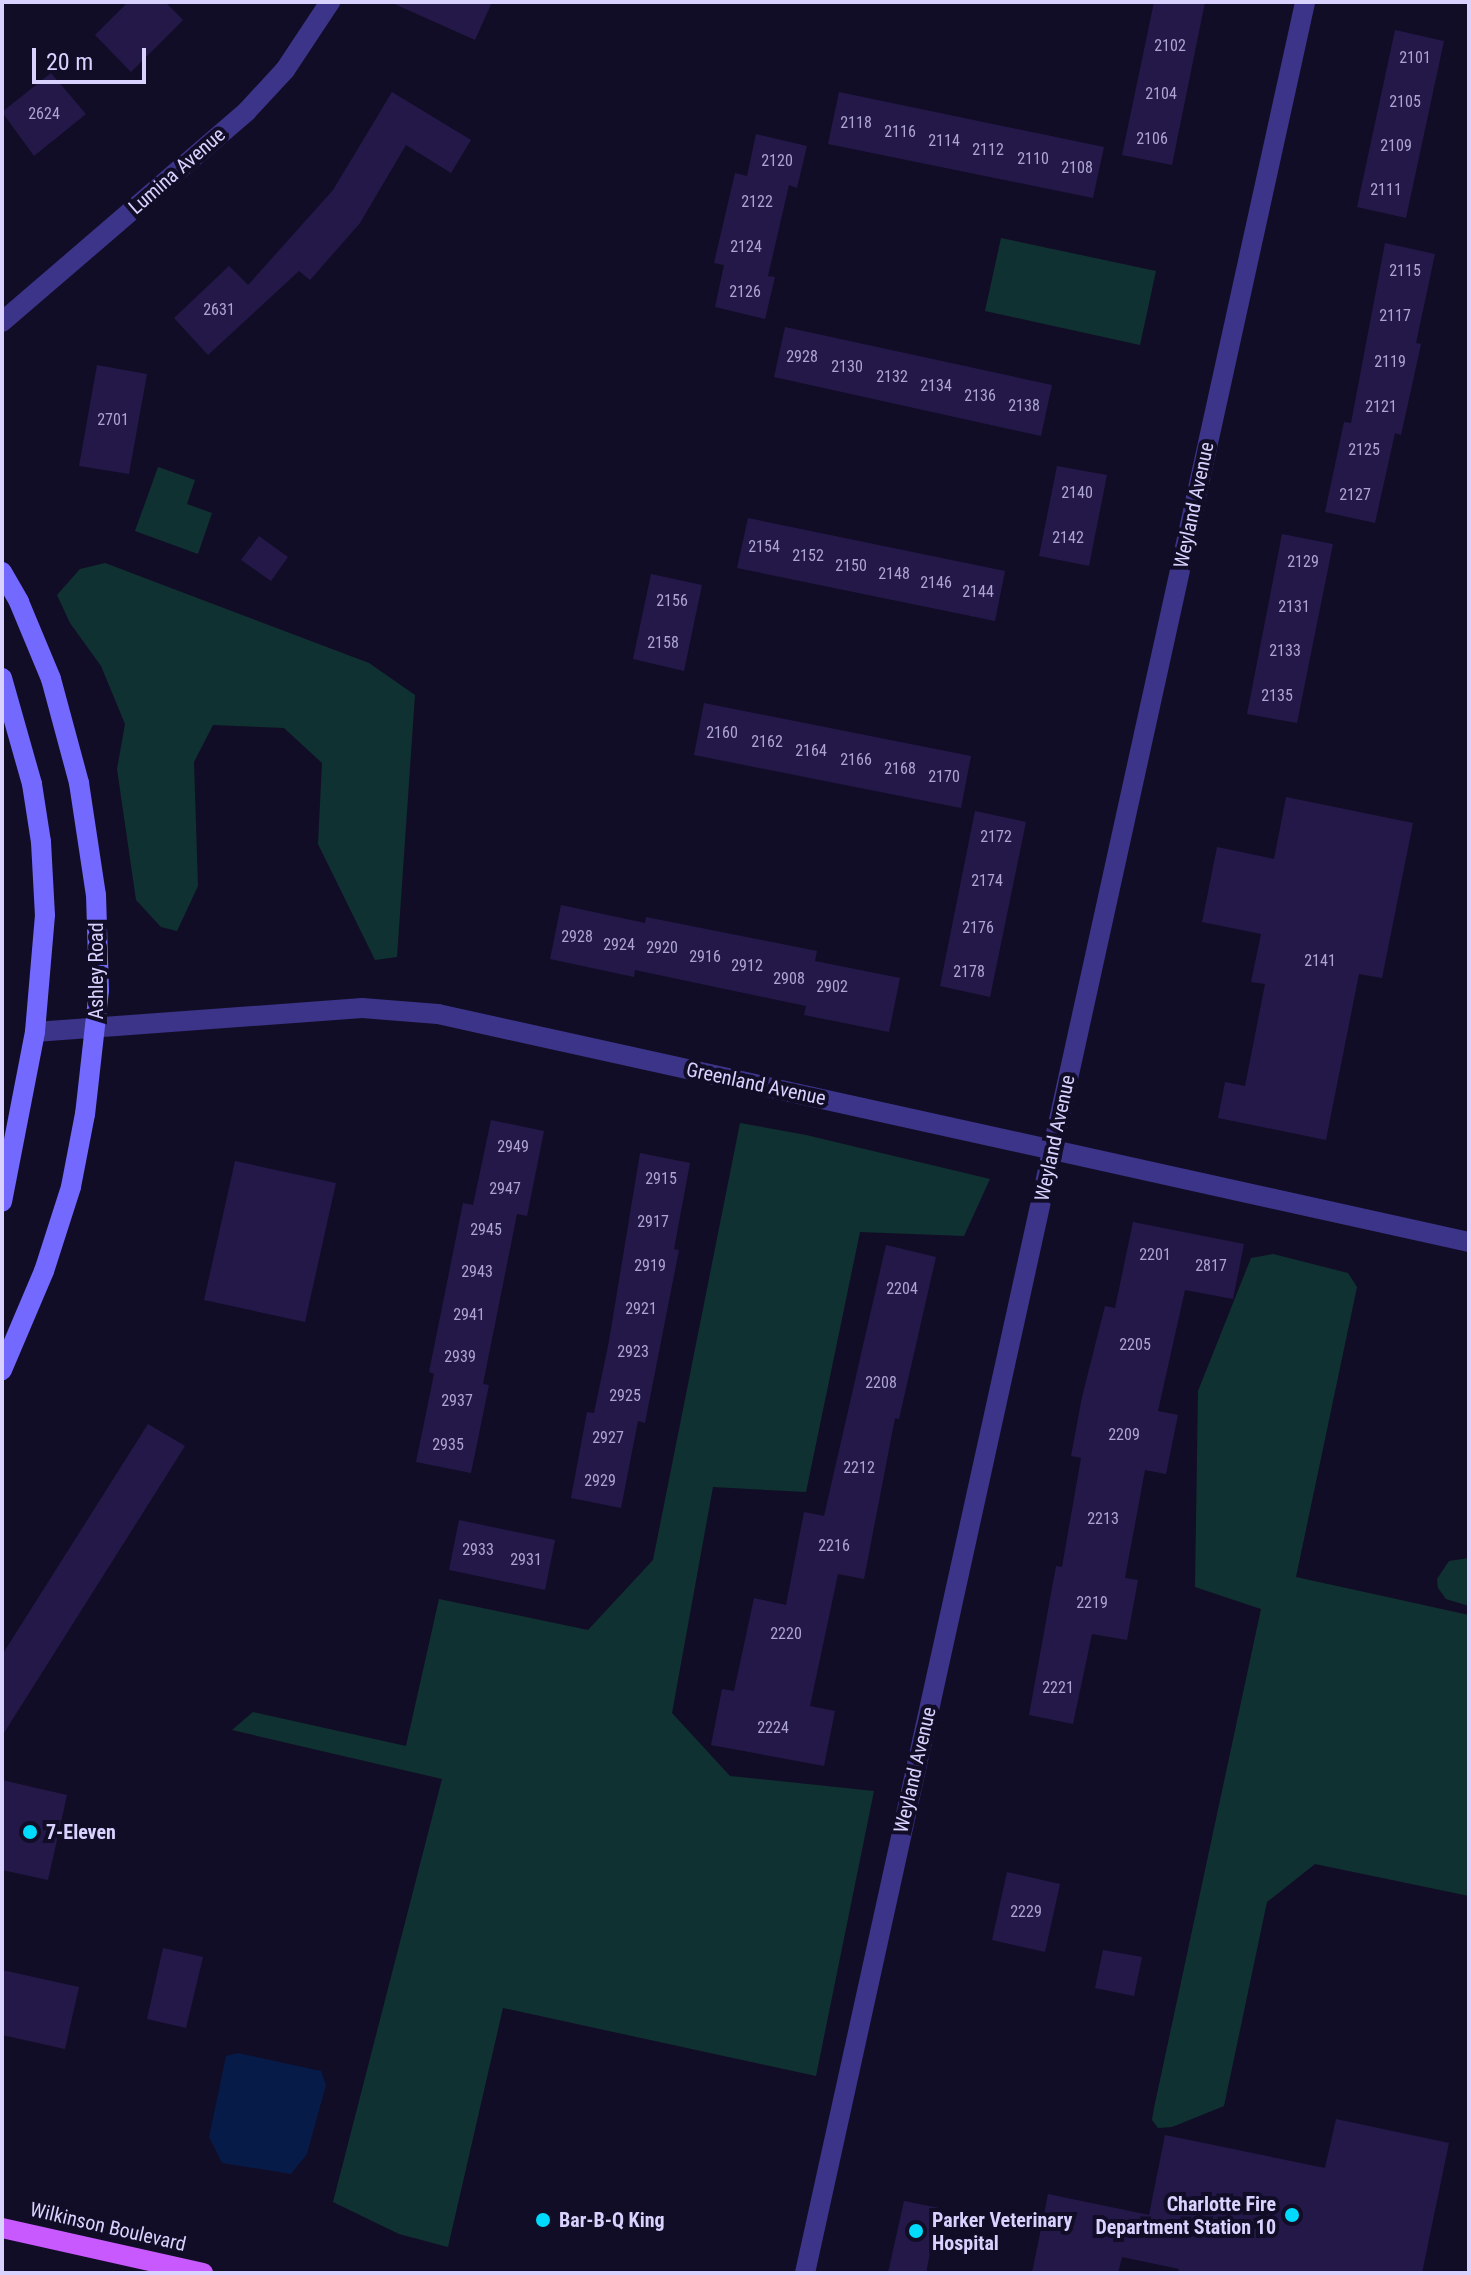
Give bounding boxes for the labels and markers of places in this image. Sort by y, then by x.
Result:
place label: 7-Eleven [46,1820,116,1844]
marker: 7-Eleven [21,1823,39,1841]
place label: Charlotte Fire Department Station 10 [1095,2192,1276,2239]
marker: Charlotte Fire Department Station 10 [1283,2206,1301,2224]
place label: Bar-B-Q King [559,2208,665,2232]
place label: Parker Veterinary Hospital [932,2208,1072,2255]
marker: Bar-B-Q King [534,2211,552,2229]
marker: Parker Veterinary Hospital [907,2222,925,2240]

